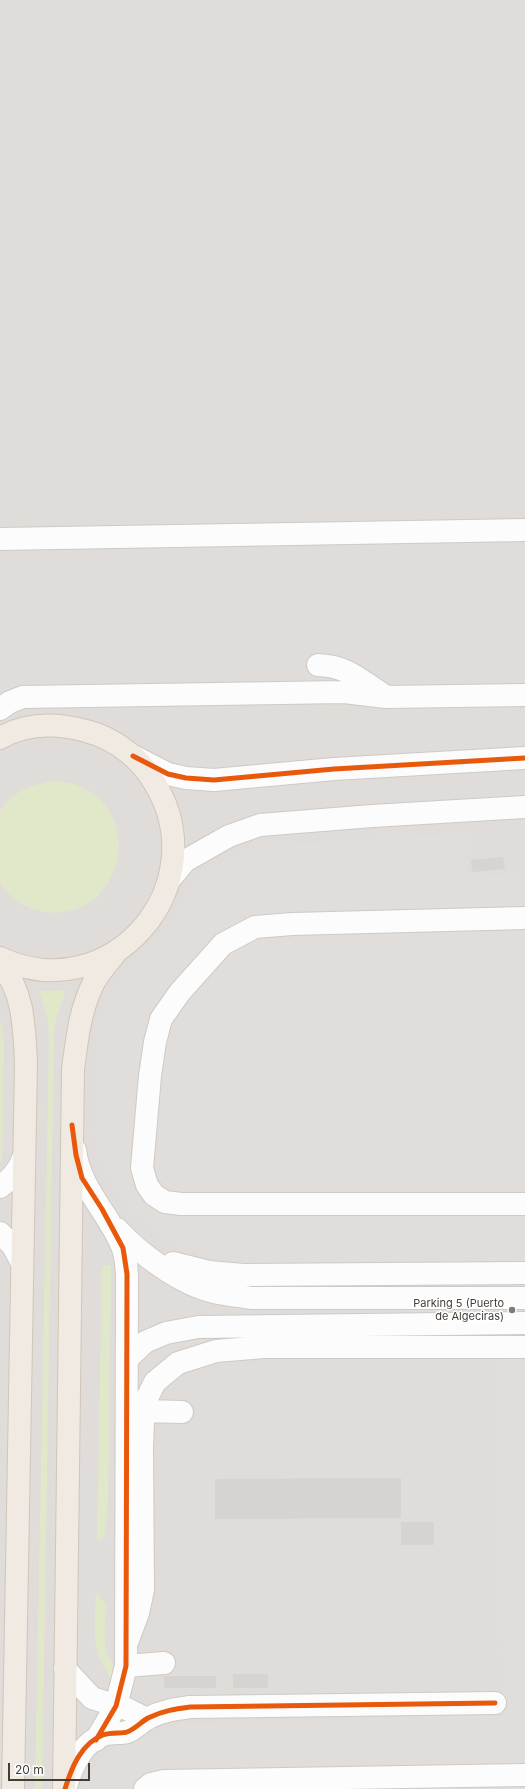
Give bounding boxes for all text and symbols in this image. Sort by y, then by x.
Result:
place label: Parking 5 (Puerto de Algeciras) [413,1297,504,1323]
marker: Parking 5 (Puerto de Algeciras) [507,1305,517,1315]
scale bar [10,1755,92,1781]
text: 20 m [15,1762,44,1777]

